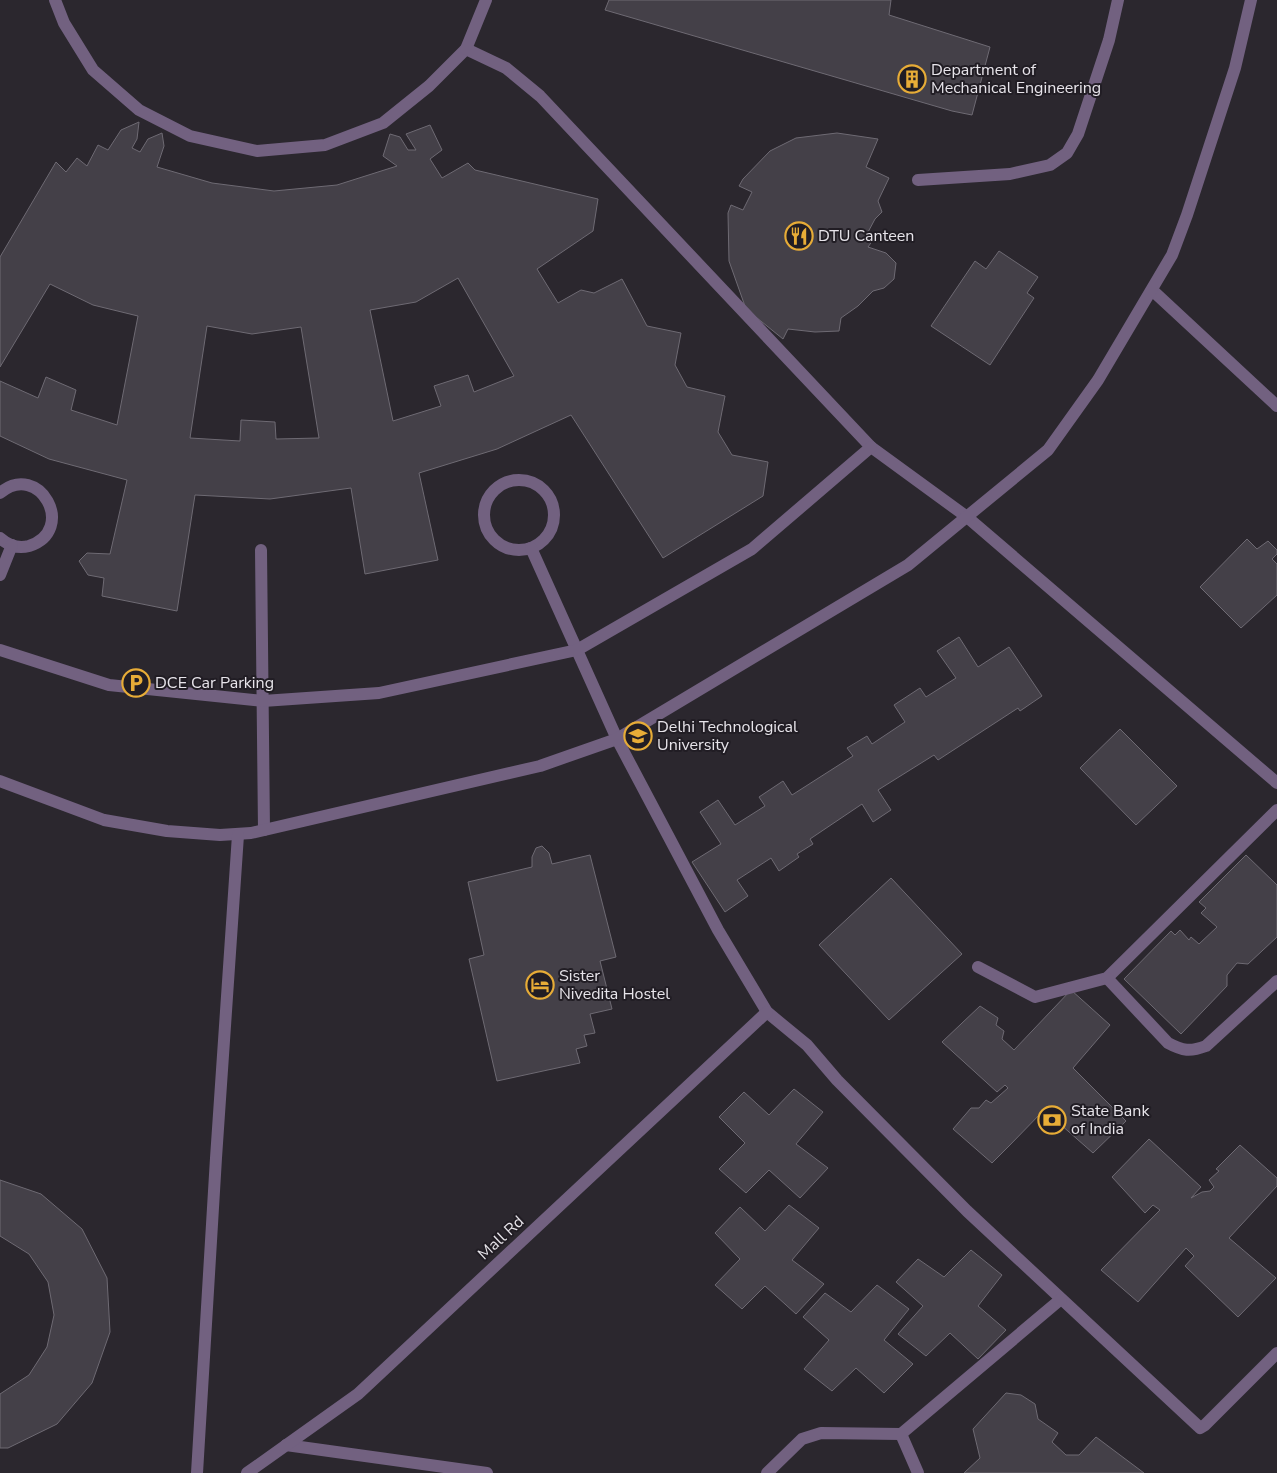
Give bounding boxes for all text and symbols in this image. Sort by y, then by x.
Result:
place label: Department of Mechanical Engineering [931,59,1101,99]
building icon: Department of Mechanical Engineering [897,64,927,94]
restaurant icon: DTU Canteen [784,221,814,251]
place label: DTU Canteen [818,225,914,247]
parking icon: DCE Car Parking [121,668,151,698]
place label: DCE Car Parking [155,672,274,694]
place label: Delhi Technological University [657,716,798,756]
school or university icon: Delhi Technological University [623,721,653,751]
place label: Sister Nivedita Hostel [559,965,670,1005]
hotel icon: Sister Nivedita Hostel [525,970,555,1000]
place label: State Bank of India [1071,1100,1150,1140]
bank icon: State Bank of India [1037,1105,1067,1135]
street label: Mall Rd [473,1211,529,1265]

